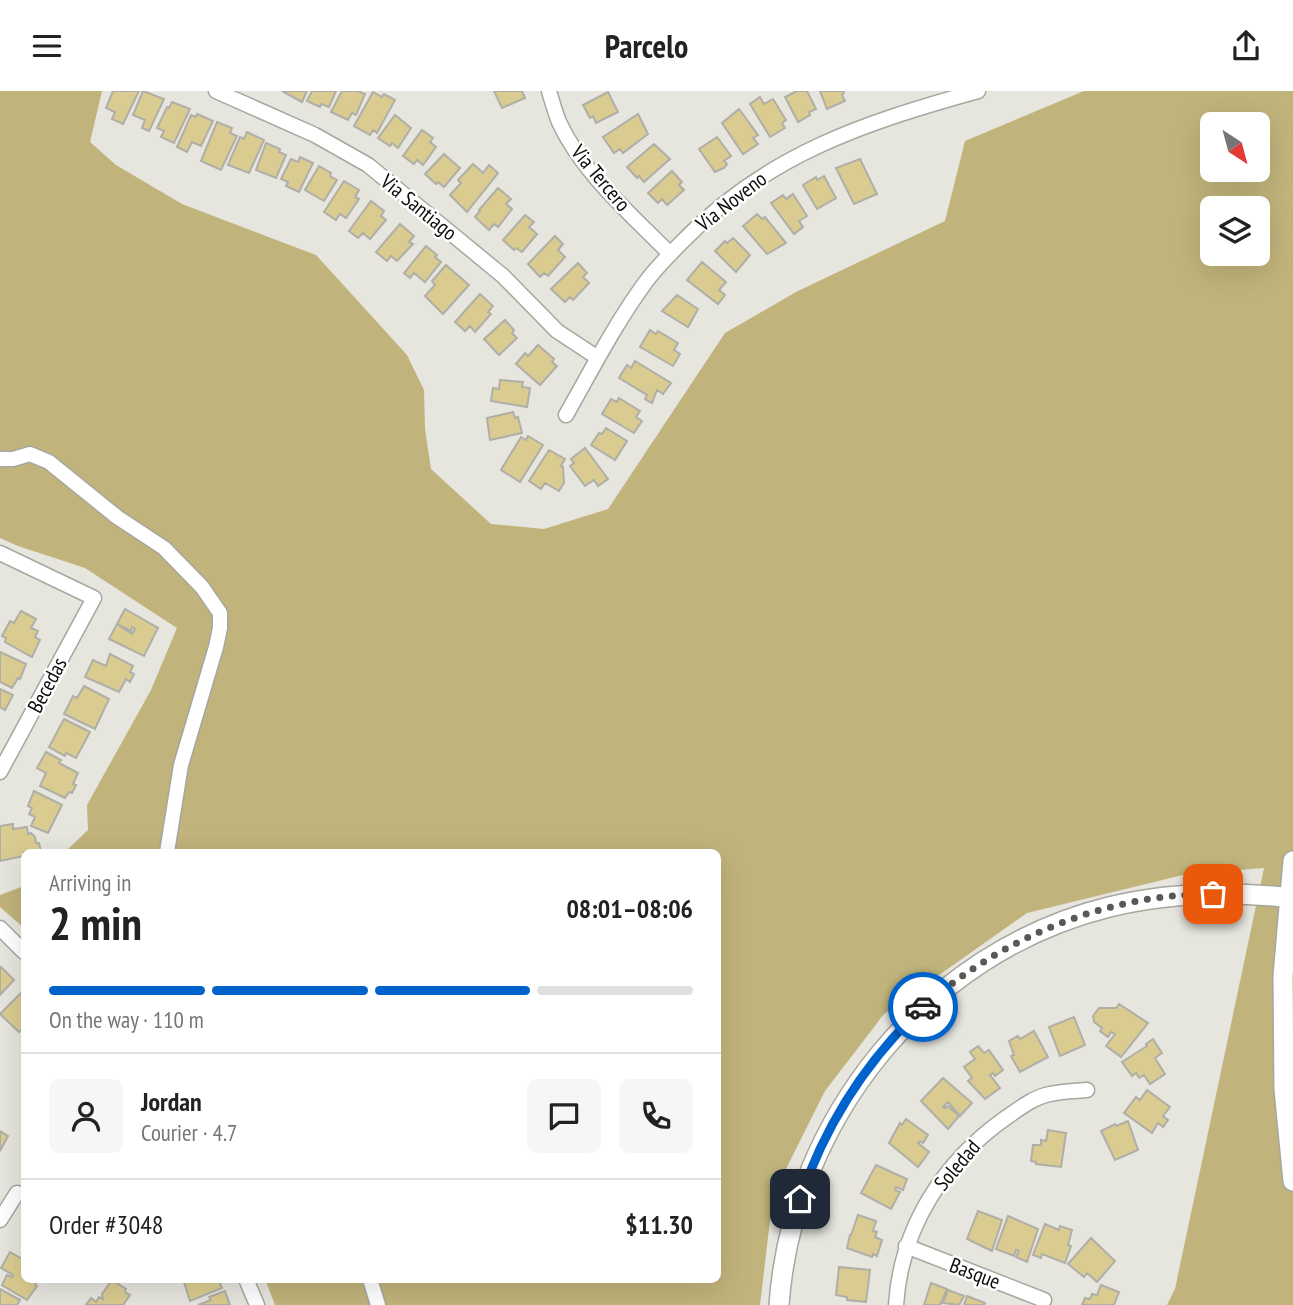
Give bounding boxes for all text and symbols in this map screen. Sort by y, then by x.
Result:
text: Parcelo [605,25,688,67]
icon: menu [28,27,66,65]
icon: share [1227,27,1265,65]
north arrow [1200,112,1270,182]
map controls [1200,112,1270,266]
street label: Via Tercero [565,138,637,217]
street label: Via Noveno [689,165,772,238]
street label: Via Santiago [375,167,463,246]
button: layers [1200,196,1270,266]
street label: Becedas [21,653,73,717]
pin [1183,864,1243,924]
text: Arriving in [49,868,131,897]
icon: bag [1194,875,1232,913]
text: 08:01–08:06 [566,892,693,925]
text: 2 min [49,893,142,953]
courier [888,972,958,1042]
icon: car [904,988,942,1026]
text: On the way · 110 m [49,1005,204,1034]
button: person [49,1079,123,1153]
button: chat [527,1079,601,1153]
button: phone [619,1079,693,1153]
text: Jordan [141,1085,202,1118]
text: Courier · 4.7 [141,1118,237,1147]
street label: Soledad [928,1134,986,1196]
pin [770,1169,830,1229]
icon: home [781,1180,819,1218]
text: Order #3048 [49,1208,164,1241]
text: $11.30 [625,1208,693,1241]
street label: Basque [946,1251,1004,1295]

